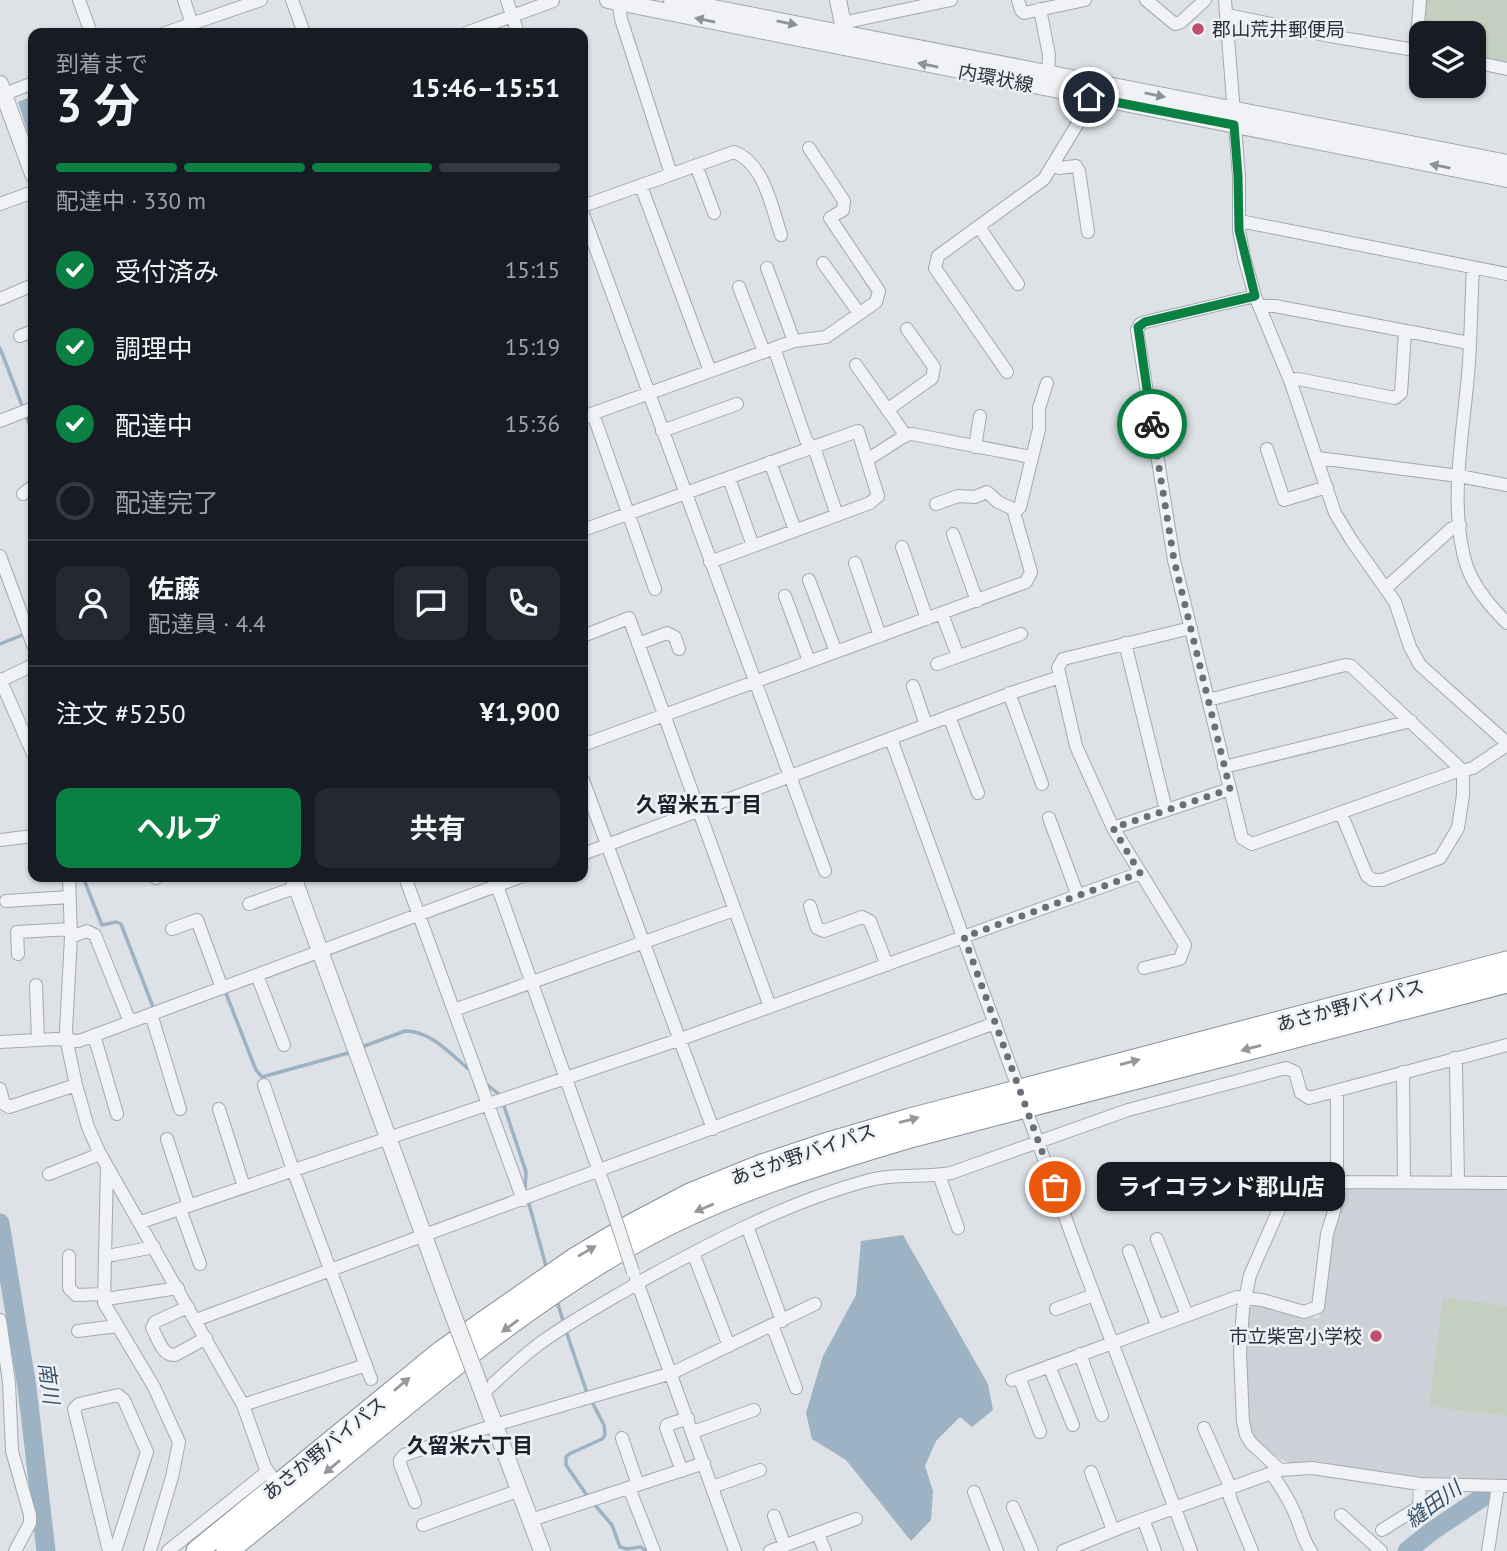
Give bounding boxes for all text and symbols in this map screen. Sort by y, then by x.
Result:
one-way arrow [694,15,716,26]
one-way arrow [776,17,798,28]
place label: 郡山荒井郵便局 [1212,17,1345,41]
marker: 郡山荒井郵便局 [1190,21,1206,37]
map controls [1409,21,1486,98]
button: layers [1409,21,1486,98]
text: 到着まで [56,49,148,78]
one-way arrow [917,59,939,70]
street label: 内環状線 [956,59,1036,97]
pin [1059,67,1119,127]
text: 15:46–15:51 [411,71,560,104]
text: 3 分 [56,75,140,135]
icon: home [1070,78,1108,116]
one-way arrow [1144,89,1166,100]
one-way arrow [1429,160,1451,171]
text: 配達中 · 330 m [56,186,206,215]
icon: check [56,251,94,289]
text: 受付済み [115,255,219,288]
text: 15:15 [505,255,560,284]
icon: check [56,328,94,366]
text: 調理中 [115,332,193,365]
text: 15:19 [505,332,560,361]
courier [1117,389,1187,459]
icon: check [56,405,94,443]
icon: bike [1133,405,1171,443]
text: 配達中 [115,409,193,442]
text: 15:36 [505,409,560,438]
text: 配達完了 [115,486,219,519]
button: person [56,566,130,640]
button: chat [394,566,468,640]
button: phone [486,566,560,640]
text: 佐藤 [148,572,200,605]
text: 配達員 · 4.4 [148,609,265,638]
text: ¥1,900 [480,695,560,728]
text: 注文 #5250 [56,697,186,730]
button: ヘルプ [56,788,301,868]
button: 共有 [315,788,560,868]
district label: 久留米五丁目 [636,791,762,818]
street label: あさか野バイパス [1274,974,1426,1036]
one-way arrow [1240,1043,1262,1054]
one-way arrow [1119,1056,1141,1067]
one-way arrow [899,1114,920,1124]
street label: あさか野バイパス [727,1118,879,1190]
pin [1025,1157,1085,1217]
callout: ライコランド郡山店 [1097,1162,1346,1212]
icon: bag [1036,1168,1074,1206]
text: ライコランド郡山店 [1118,1172,1325,1201]
one-way arrow [694,1202,714,1214]
one-way arrow [577,1245,596,1257]
one-way arrow [501,1318,519,1332]
place label: 市立柴宮小学校 [1229,1324,1362,1348]
marker: 市立柴宮小学校 [1368,1328,1384,1344]
water label: 南川 [33,1360,66,1408]
one-way arrow [394,1377,411,1392]
street label: あさか野バイパス [258,1391,390,1505]
district label: 久留米六丁目 [407,1432,533,1459]
one-way arrow [323,1459,341,1475]
water label: 縫田川 [1400,1473,1468,1533]

